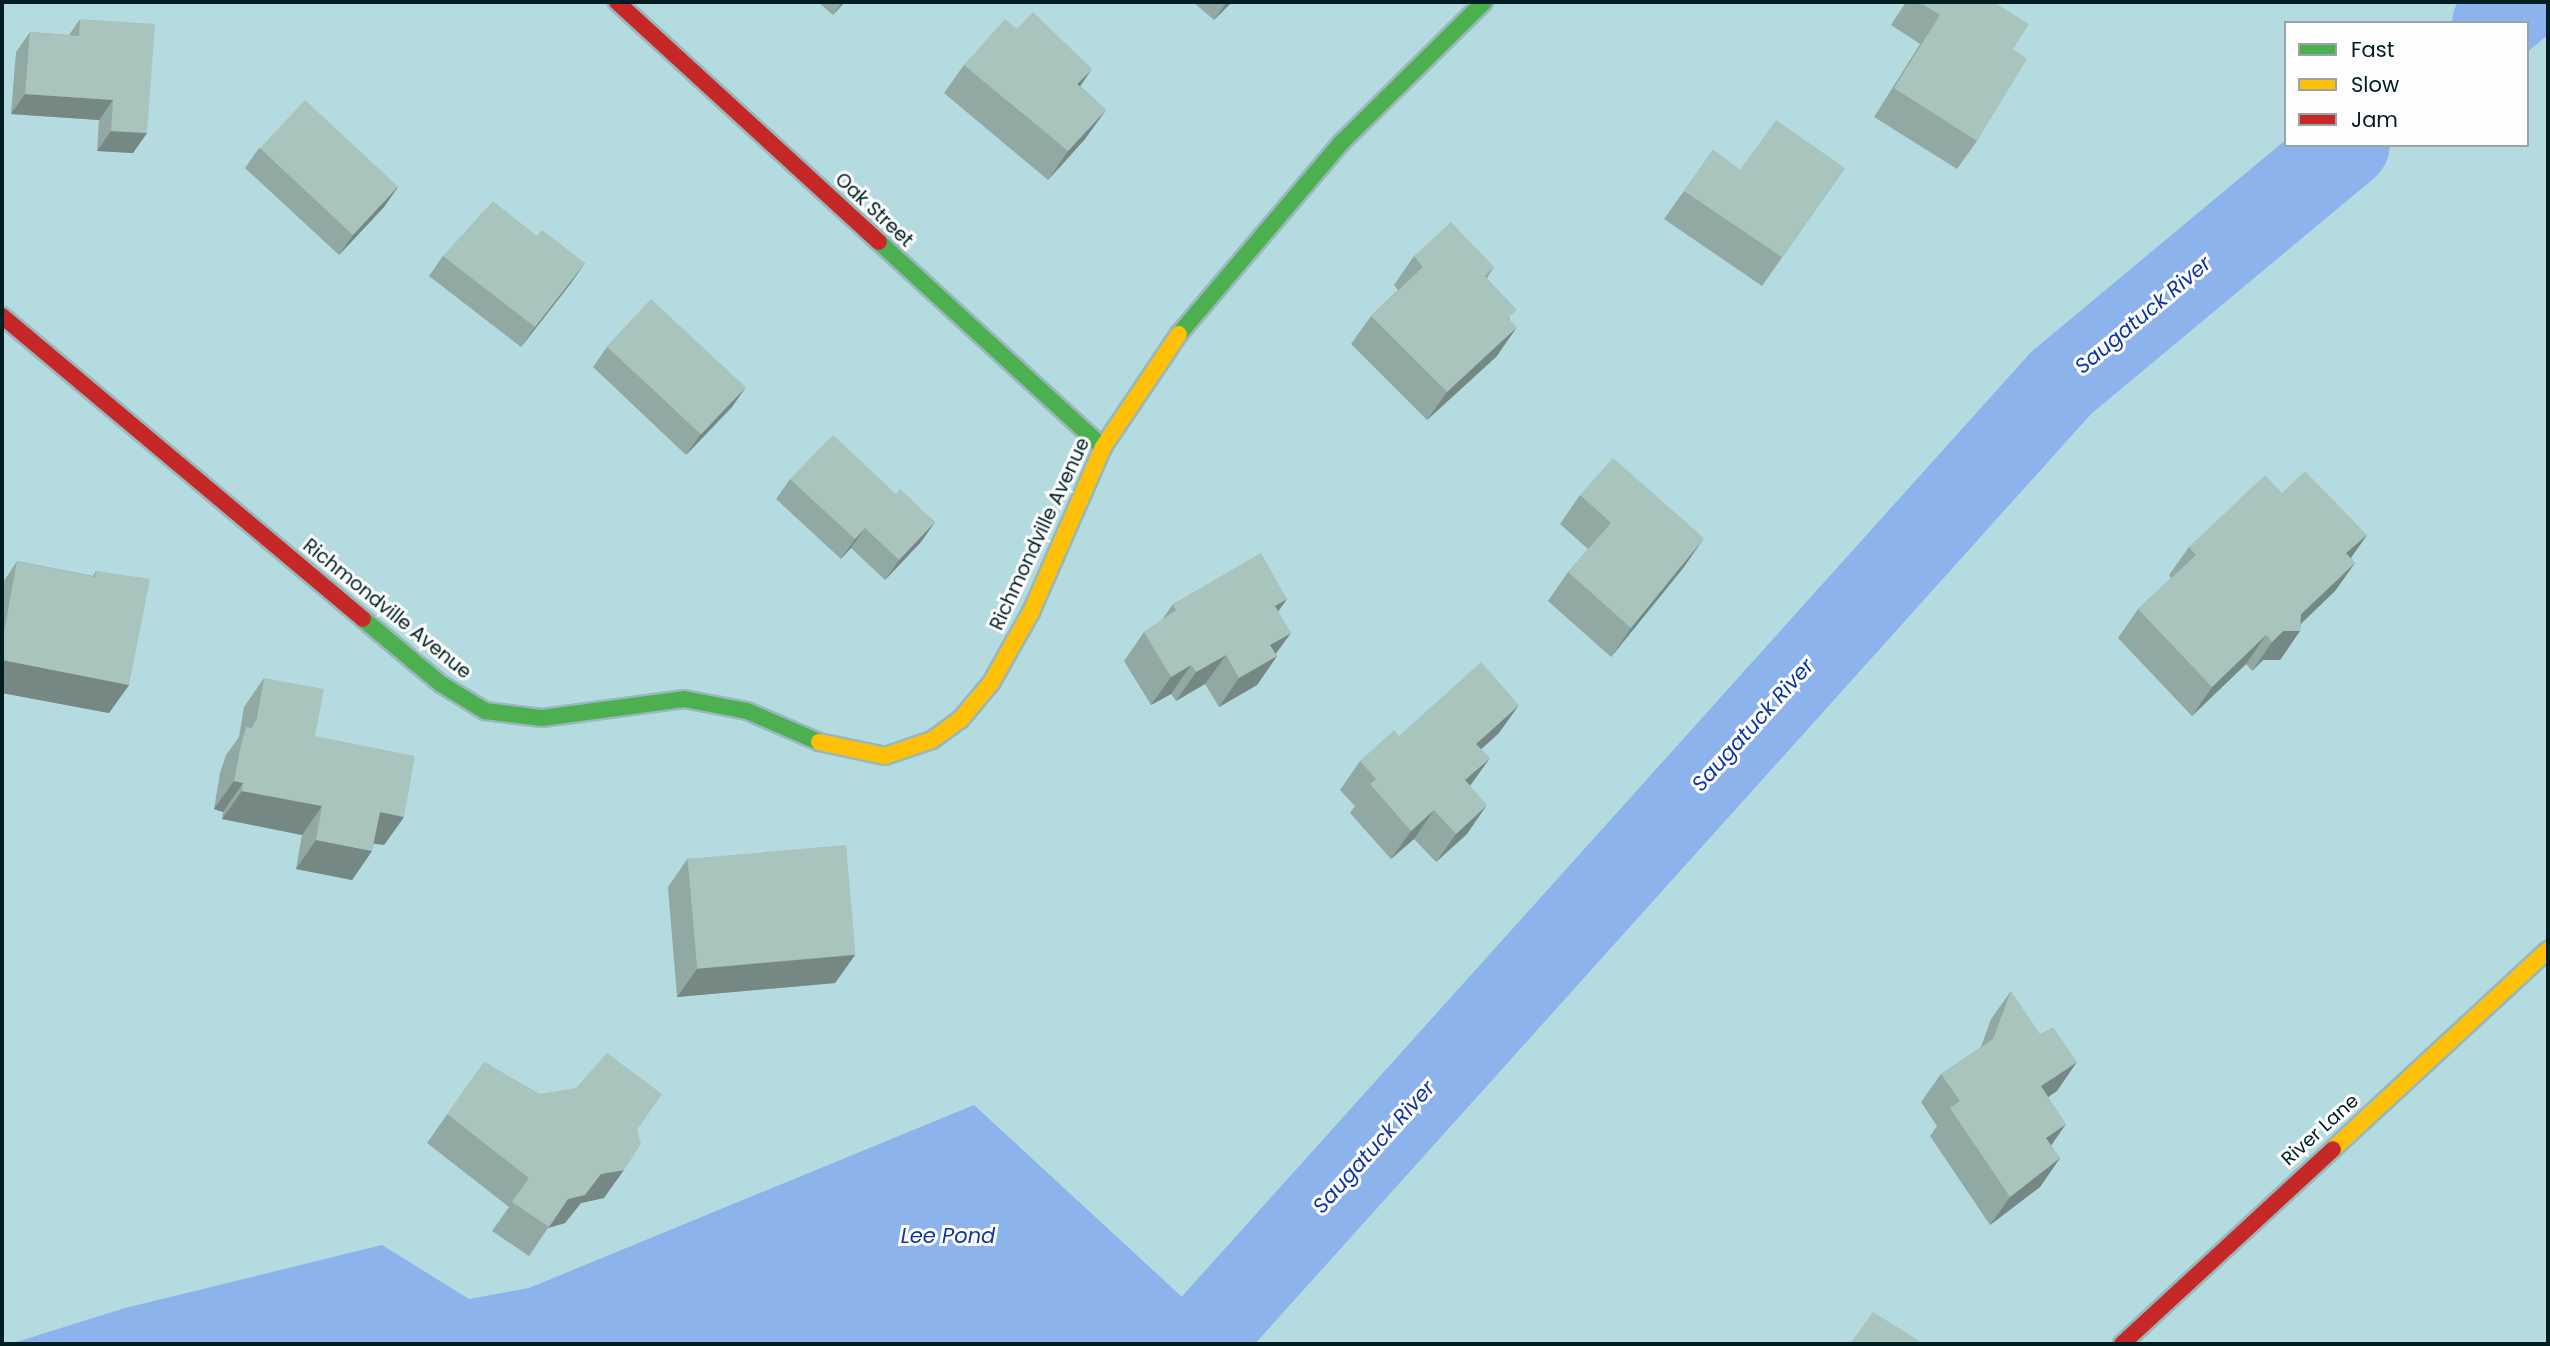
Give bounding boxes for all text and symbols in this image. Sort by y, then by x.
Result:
legend [2284,21,2529,147]
text: Fast [2351,35,2394,64]
text: Slow [2351,70,2399,99]
text: Jam [2351,105,2398,134]
street label: Oak Street [830,168,918,252]
water label: Saugatuck River [2070,251,2216,379]
street label: Richmondville Avenue [985,434,1095,634]
street label: Richmondville Avenue [298,534,476,684]
water label: Saugatuck River [1687,654,1819,796]
water label: Saugatuck River [1308,1076,1440,1218]
street label: River Lane [2277,1089,2363,1171]
water label: Lee Pond [901,1223,995,1249]

